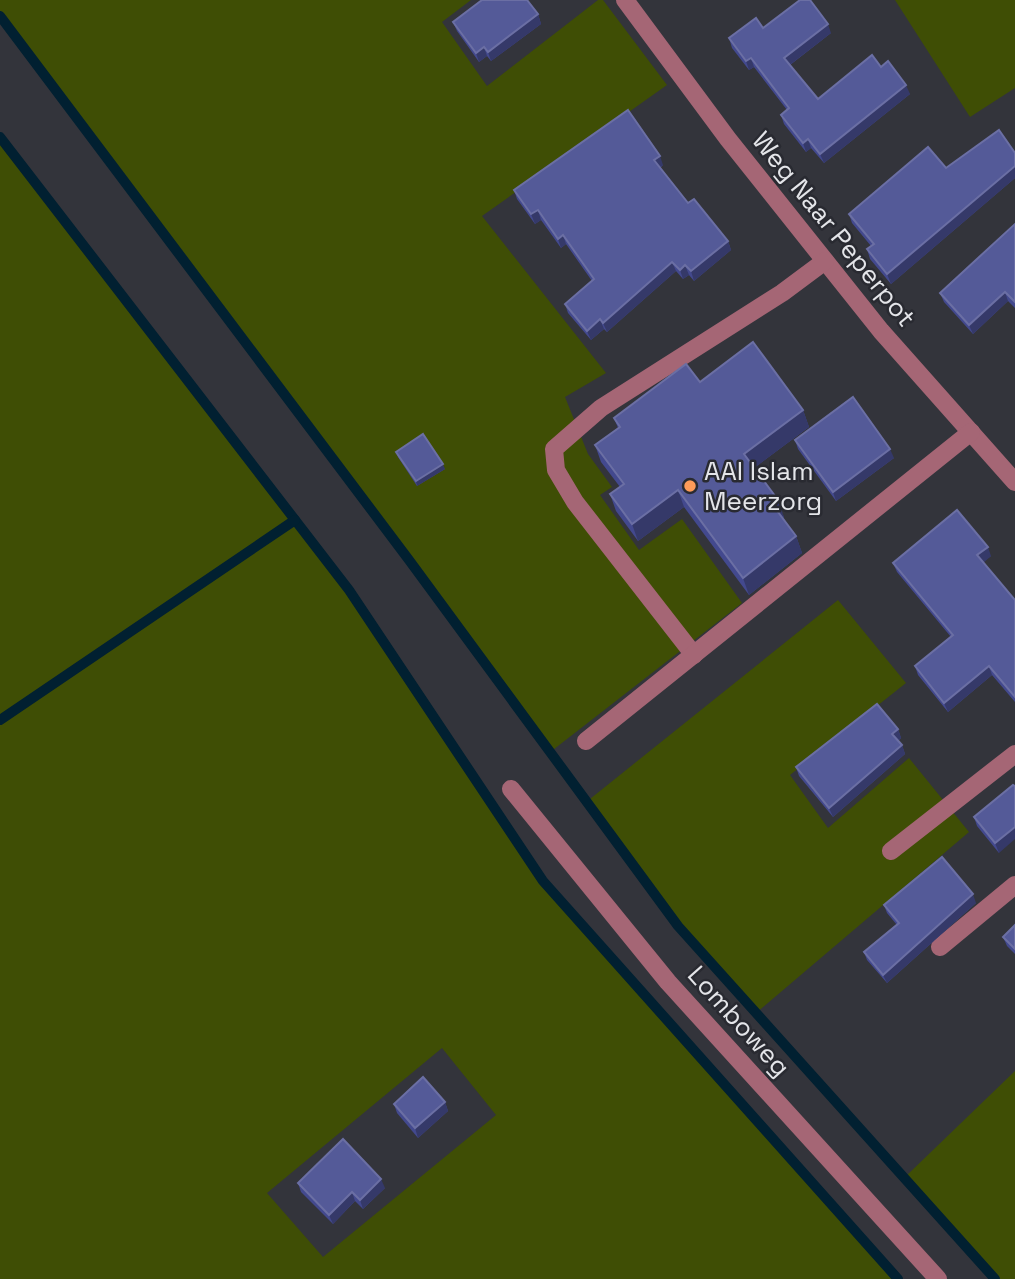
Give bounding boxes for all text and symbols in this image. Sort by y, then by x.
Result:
street label: Weg Naar Peperpot [745,124,923,334]
place label: AAI Islam Meerzorg [704,454,822,518]
marker: AAI Islam Meerzorg [682,478,698,494]
street label: Lomboweg [680,958,798,1084]

